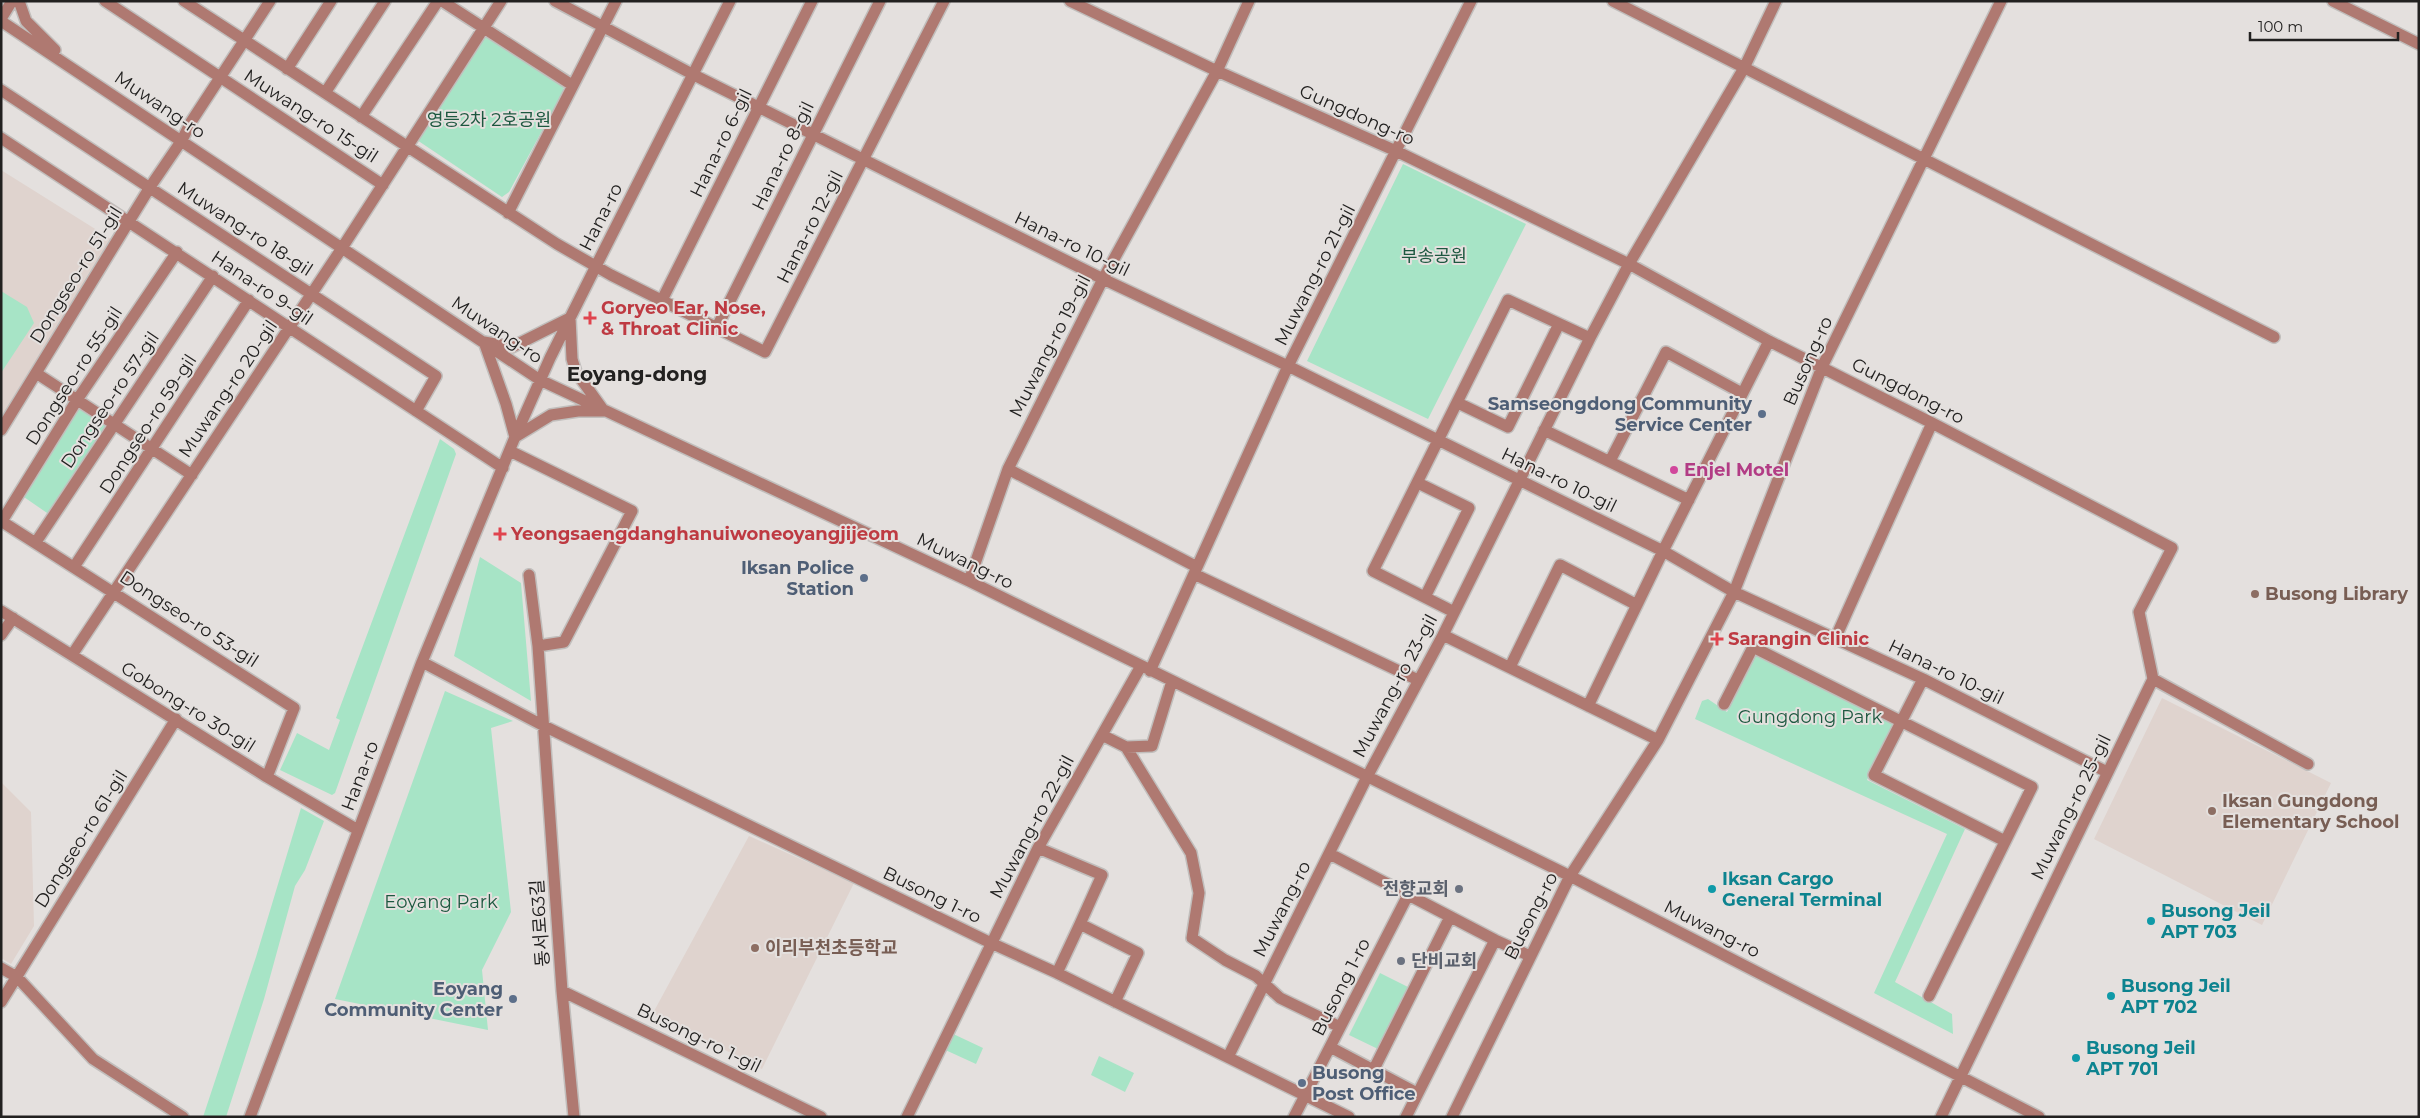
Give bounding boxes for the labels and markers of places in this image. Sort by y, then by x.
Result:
place label: Goryeo Ear, Nose, & Throat Clinic [601,297,766,340]
marker: Goryeo Ear, Nose, & Throat Clinic [583,311,597,325]
place label: Samseongdong Community Service Center [1488,393,1752,436]
marker: Samseongdong Community Service Center [1756,408,1768,420]
place label: Enjel Motel [1684,459,1789,481]
marker: Enjel Motel [1668,464,1680,476]
place label: Yeongsaengdanghanuiwoneoyangjijeom [510,523,899,545]
marker: Yeongsaengdanghanuiwoneoyangjijeom [493,527,507,541]
place label: Iksan Police Station [741,557,854,600]
marker: Iksan Police Station [858,572,870,584]
place label: Busong Library [2265,583,2408,605]
marker: Busong Library [2249,588,2261,600]
place label: Sarangin Clinic [1728,628,1870,650]
marker: Sarangin Clinic [1710,632,1724,646]
place label: Iksan Gungdong Elementary School [2222,790,2399,833]
marker: Iksan Gungdong Elementary School [2206,805,2218,817]
place label: Iksan Cargo General Terminal [1722,868,1882,911]
place label: 전향교회 [1383,878,1449,900]
marker: 전향교회 [1453,883,1465,895]
marker: Iksan Cargo General Terminal [1706,883,1718,895]
place label: Busong Jeil APT 703 [2160,900,2271,943]
marker: Busong Jeil APT 703 [2145,915,2157,927]
place label: 이리부천초등학교 [765,937,897,959]
marker: 이리부천초등학교 [749,942,761,954]
place label: 단비교회 [1411,950,1477,972]
marker: 단비교회 [1395,955,1407,967]
place label: Busong Jeil APT 702 [2120,975,2231,1018]
place label: Eoyang Community Center [324,978,503,1021]
marker: Busong Jeil APT 702 [2105,990,2117,1002]
marker: Eoyang Community Center [507,993,519,1005]
place label: Busong Jeil APT 701 [2085,1037,2196,1080]
marker: Busong Jeil APT 701 [2070,1052,2082,1064]
place label: Busong Post Office [1312,1062,1416,1105]
marker: Busong Post Office [1296,1077,1308,1089]

